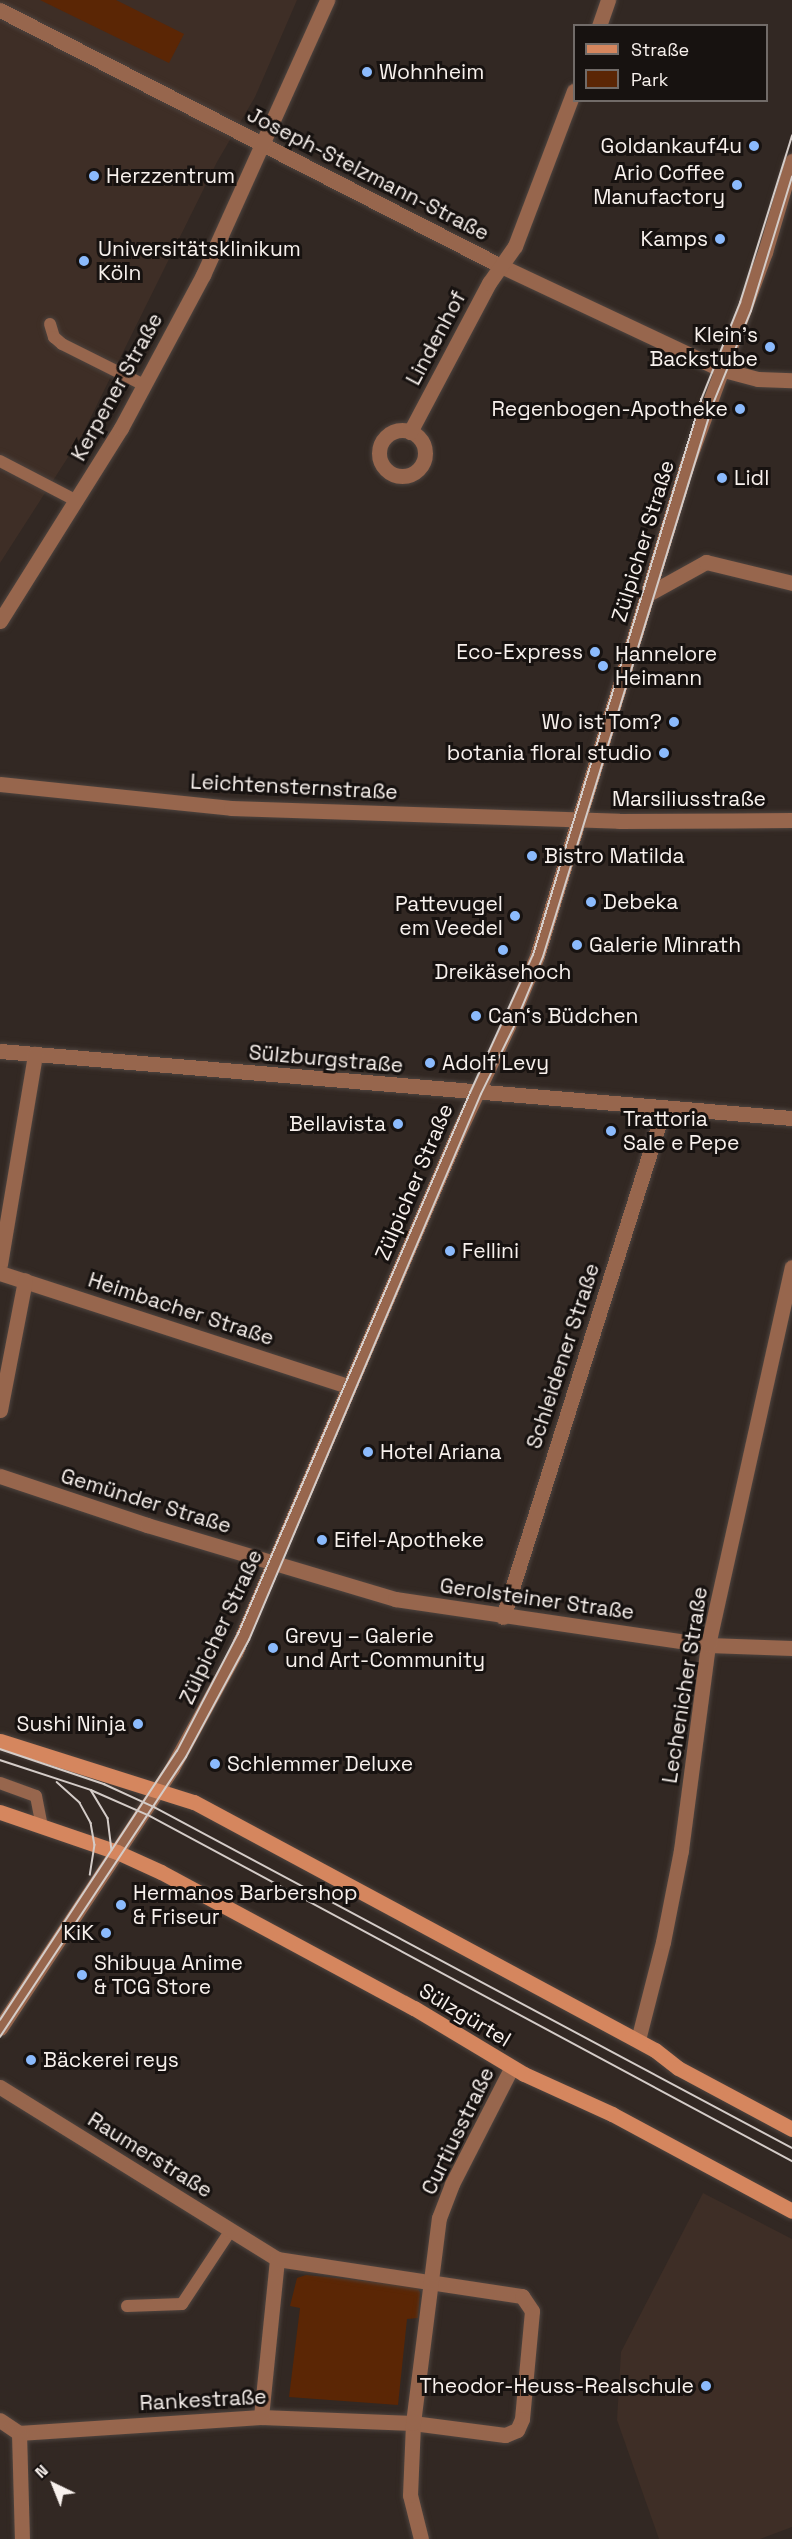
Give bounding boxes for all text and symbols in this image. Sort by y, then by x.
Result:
legend [573,24,768,102]
text: Straße [631,38,689,61]
place label: Wohnheim [379,59,484,85]
marker: Wohnheim [360,65,374,79]
text: Park [631,68,668,91]
street label: Joseph-Stelzmann-Straße [243,102,493,246]
place label: Goldankauf4u [601,133,742,159]
marker: Goldankauf4u [747,139,761,153]
place label: Ario Coffee Manufactory [593,160,725,210]
place label: Herzzentrum [106,163,235,189]
marker: Herzzentrum [87,169,101,183]
marker: Ario Coffee Manufactory [730,178,744,192]
place label: Kamps [640,226,708,252]
marker: Kamps [713,232,727,246]
place label: Universitätsklinikum Köln [98,236,301,286]
marker: Universitätsklinikum Köln [75,252,93,270]
street label: Lindenhof [401,287,471,389]
street label: Kerpener Straße [66,309,168,465]
place label: Klein's Backstube [649,322,758,372]
marker: Klein's Backstube [763,340,777,354]
place label: Regenbogen-Apotheke [491,396,728,422]
marker: Regenbogen-Apotheke [733,402,747,416]
street label: Zülpicher Straße [606,457,680,625]
place label: Lidl [734,465,769,491]
marker: Lidl [715,471,729,485]
place label: Eco-Express [456,639,583,665]
place label: Hannelore Heimann [615,641,717,691]
marker: Eco-Express [588,645,602,659]
marker: Hannelore Heimann [596,659,610,673]
place label: Wo ist Tom? [541,709,662,735]
marker: Wo ist Tom? [667,715,681,729]
place label: botania floral studio [447,740,652,766]
marker: botania floral studio [657,746,671,760]
street label: Leichtensternstraße [190,769,398,805]
street label: Marsiliusstraße [612,786,766,812]
place label: Bistro Matilda [544,843,685,869]
marker: Bistro Matilda [525,849,539,863]
place label: Debeka [603,889,678,915]
place label: Pattevugel em Veedel [395,891,503,941]
marker: Debeka [584,895,598,909]
marker: Pattevugel em Veedel [508,909,522,923]
place label: Galerie Minrath [589,932,741,958]
marker: Galerie Minrath [570,938,584,952]
marker: Dreikäsehoch [496,943,510,957]
place label: Dreikäsehoch [435,959,571,985]
place label: Can‘s Büdchen [488,1003,638,1029]
marker: Can‘s Büdchen [469,1009,483,1023]
street label: Sülzburgstraße [248,1040,404,1078]
place label: Adolf Levy [442,1050,549,1076]
marker: Adolf Levy [423,1056,437,1070]
street label: Zülpicher Straße [370,1100,458,1264]
place label: Trattoria Sale e Pepe [623,1106,739,1156]
place label: Bellavista [289,1111,386,1137]
marker: Bellavista [391,1117,405,1131]
marker: Trattoria Sale e Pepe [604,1124,618,1138]
place label: Fellini [462,1238,519,1264]
marker: Fellini [443,1244,457,1258]
street label: Schleidener Straße [521,1260,605,1452]
street label: Heimbacher Straße [85,1267,277,1351]
place label: Hotel Ariana [380,1439,502,1465]
marker: Hotel Ariana [361,1445,375,1459]
street label: Gemünder Straße [58,1463,234,1539]
place label: Eifel-Apotheke [334,1527,484,1553]
marker: Eifel-Apotheke [315,1533,329,1547]
street label: Zülpicher Straße [174,1546,268,1708]
street label: Gerolsteiner Straße [438,1573,636,1625]
street label: Lechenicher Straße [657,1585,713,1785]
place label: Grevy – Galerie und Art-Community [285,1623,485,1673]
marker: Grevy – Galerie und Art-Community [266,1641,280,1655]
place label: Sushi Ninja [17,1711,126,1737]
marker: Sushi Ninja [131,1717,145,1731]
place label: Schlemmer Deluxe [227,1751,413,1777]
marker: Schlemmer Deluxe [208,1757,222,1771]
place label: Hermanos Barbershop & Friseur [133,1880,358,1930]
marker: Hermanos Barbershop & Friseur [114,1898,128,1912]
place label: KiK [63,1920,94,1946]
marker: KiK [99,1926,113,1940]
place label: Shibuya Anime & TCG Store [94,1950,243,2000]
marker: Shibuya Anime & TCG Store [75,1968,89,1982]
street label: Sülzgürtel [415,1978,515,2052]
place label: Bäckerei reys [43,2047,179,2073]
marker: Bäckerei reys [24,2053,38,2067]
street label: Curtiusstraße [416,2063,500,2199]
street label: Raumerstraße [83,2107,217,2203]
place label: Theodor-Heuss-Realschule [419,2373,694,2399]
marker: Theodor-Heuss-Realschule [699,2379,713,2393]
street label: Rankestraße [139,2384,267,2416]
north arrow [24,2455,84,2515]
text: N [30,2460,52,2483]

